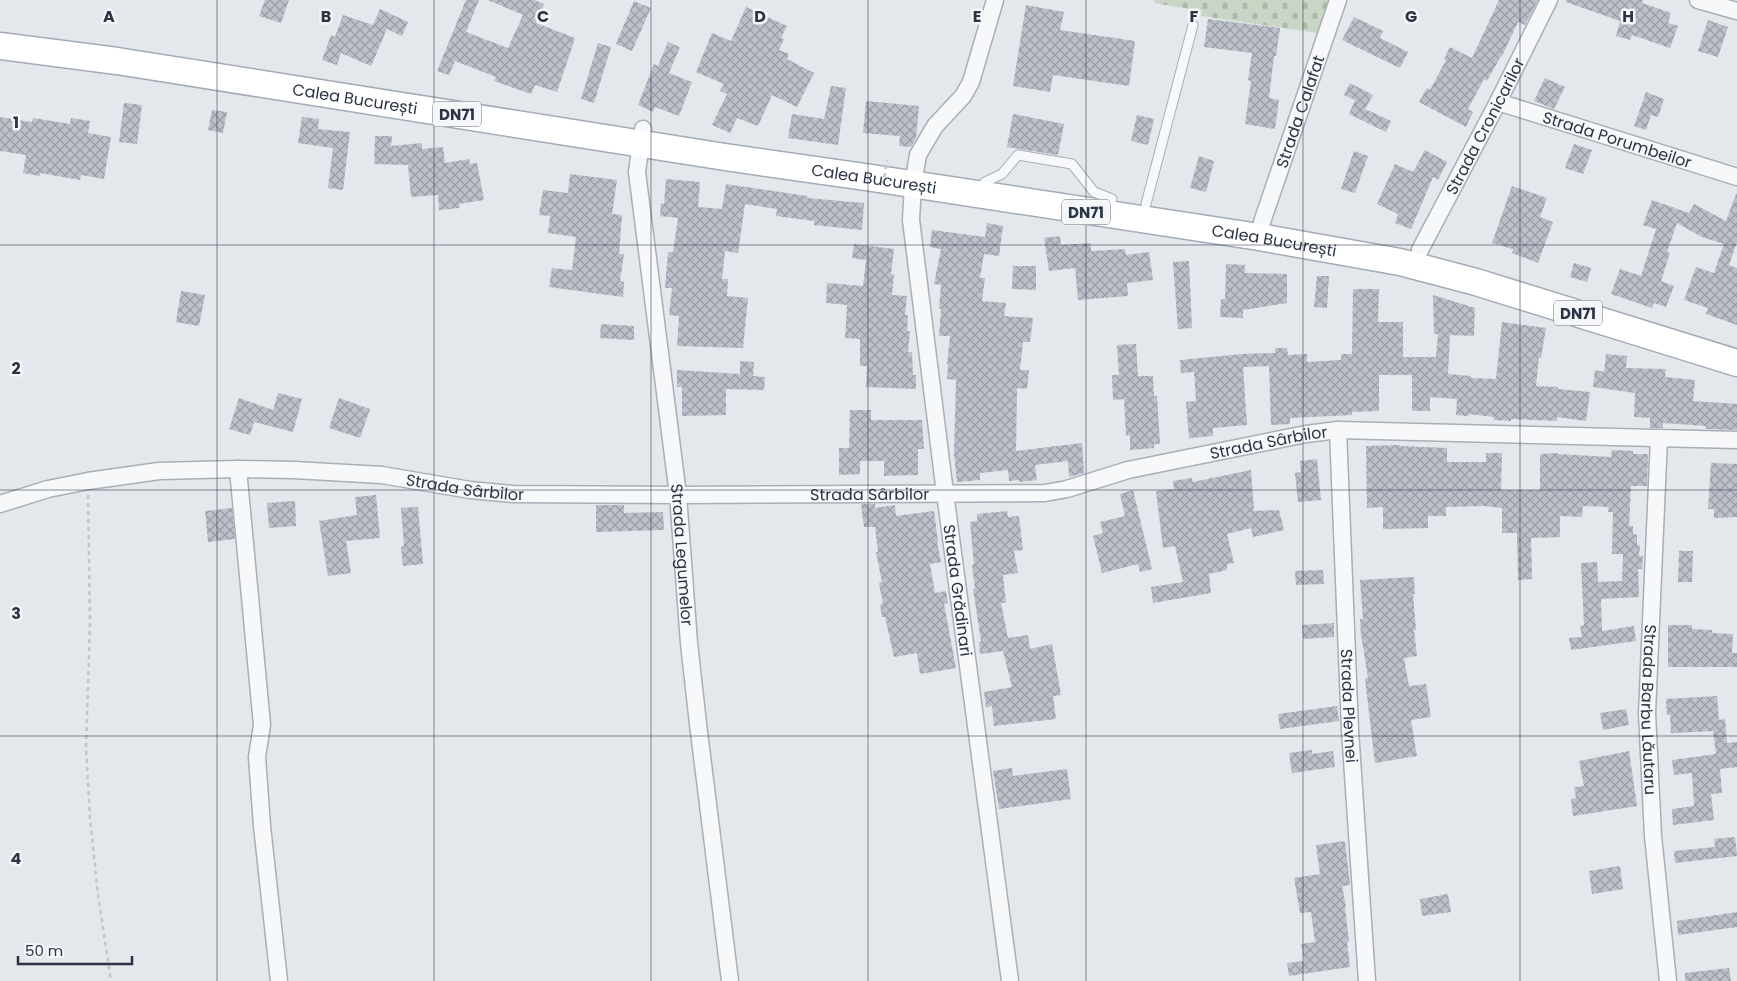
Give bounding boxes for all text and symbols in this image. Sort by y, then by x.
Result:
text: A [103,5,115,28]
text: B [321,5,331,28]
text: C [537,5,549,28]
text: D [754,5,766,28]
text: E [973,5,981,28]
text: F [1190,5,1199,28]
text: G [1405,5,1417,28]
text: H [1622,5,1634,28]
street label: Strada Calafat [1270,52,1330,171]
street label: Strada Cronicarilor [1440,54,1530,198]
street label: Calea București [291,77,419,120]
road number: DN71 [433,102,481,126]
street label: Strada Porumbeilor [1540,105,1695,174]
text: 1 [13,111,19,134]
street label: Calea București [810,158,938,199]
road number: DN71 [1062,200,1110,224]
street label: Calea București [1210,218,1338,262]
road number: DN71 [1554,300,1602,326]
text: 2 [11,357,21,380]
street label: Strada Sârbilor [1208,420,1329,465]
street label: Strada Sârbilor [404,468,524,506]
street label: Strada Legumelor [665,482,699,627]
street label: Strada Sârbilor [810,482,929,506]
street label: Strada Grădinari [938,523,978,658]
text: 3 [11,602,21,625]
street label: Strada Barbu Lăutaru [1635,624,1662,796]
street label: Strada Plevnei [1335,648,1364,764]
text: 4 [11,847,22,870]
scale bar [18,934,131,966]
text: 50 m [25,940,63,961]

